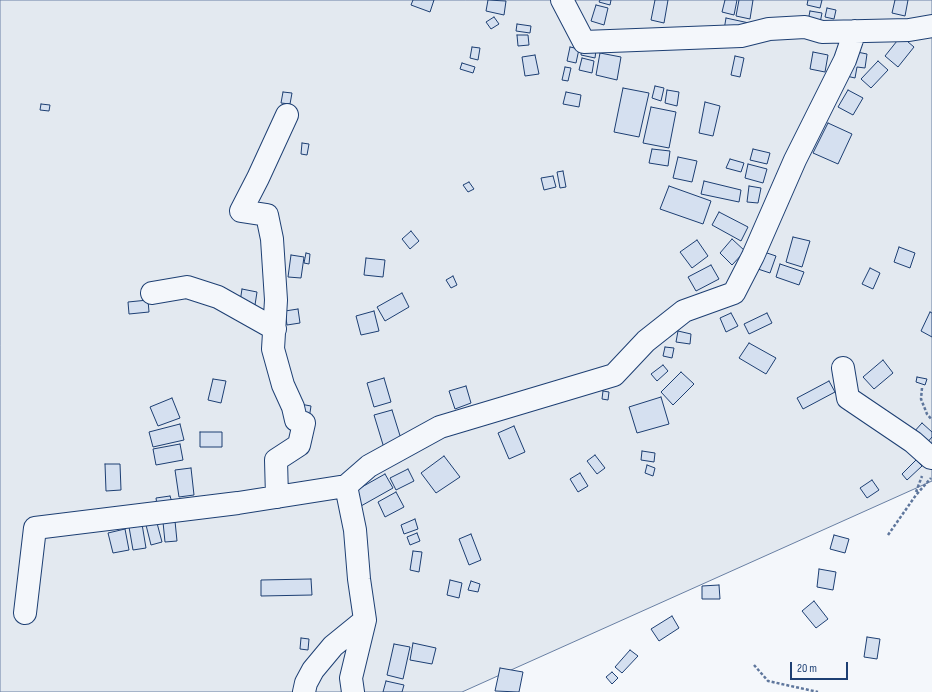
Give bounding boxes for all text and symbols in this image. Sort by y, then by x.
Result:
scale bar [792,654,850,680]
text: 20 m [797,661,817,676]

